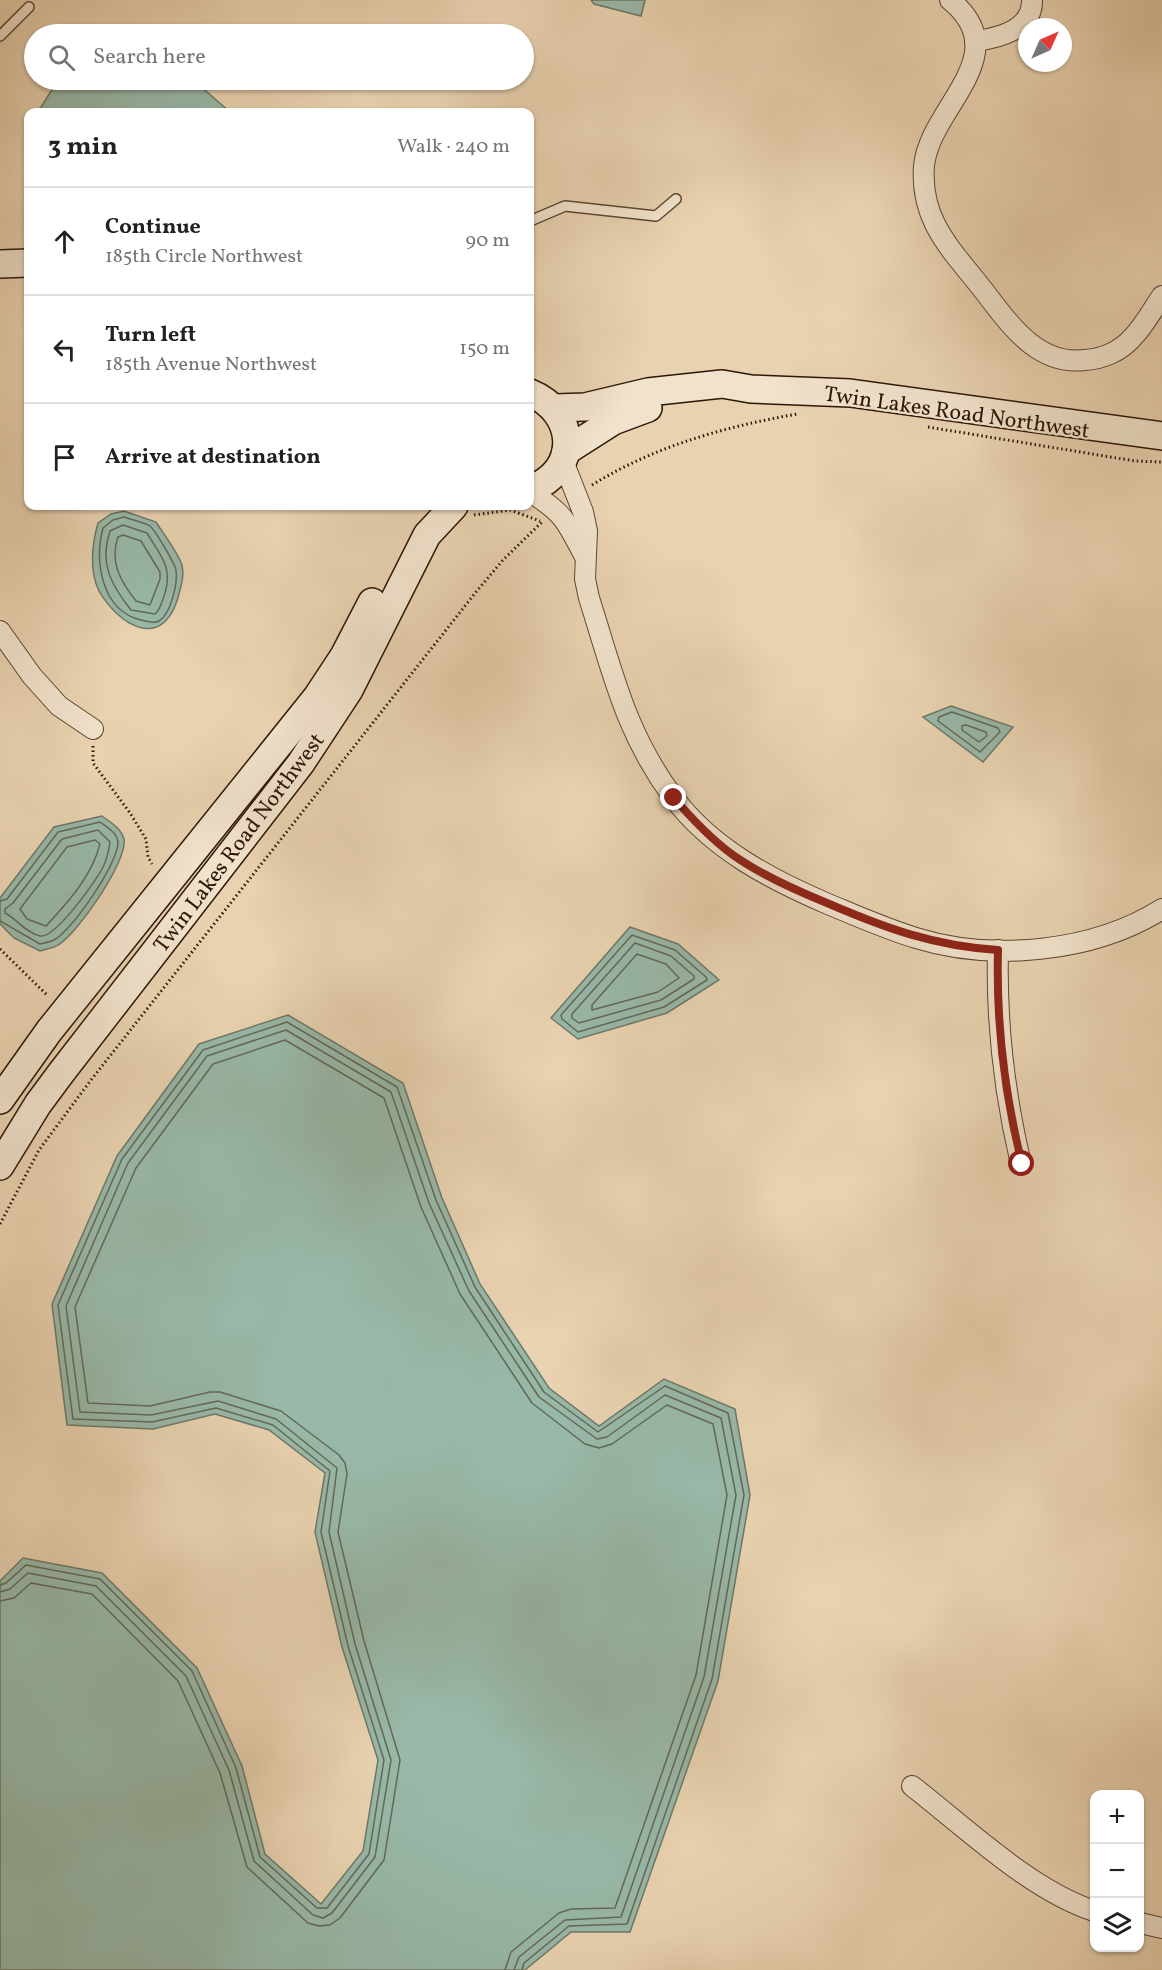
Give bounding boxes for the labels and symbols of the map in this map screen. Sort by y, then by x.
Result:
north arrow [1018,18,1072,72]
street label: Twin Lakes Road Northwest [822,379,1092,447]
street label: Twin Lakes Road Northwest [147,727,333,960]
route end [660,784,686,810]
route start [1008,1150,1034,1176]

